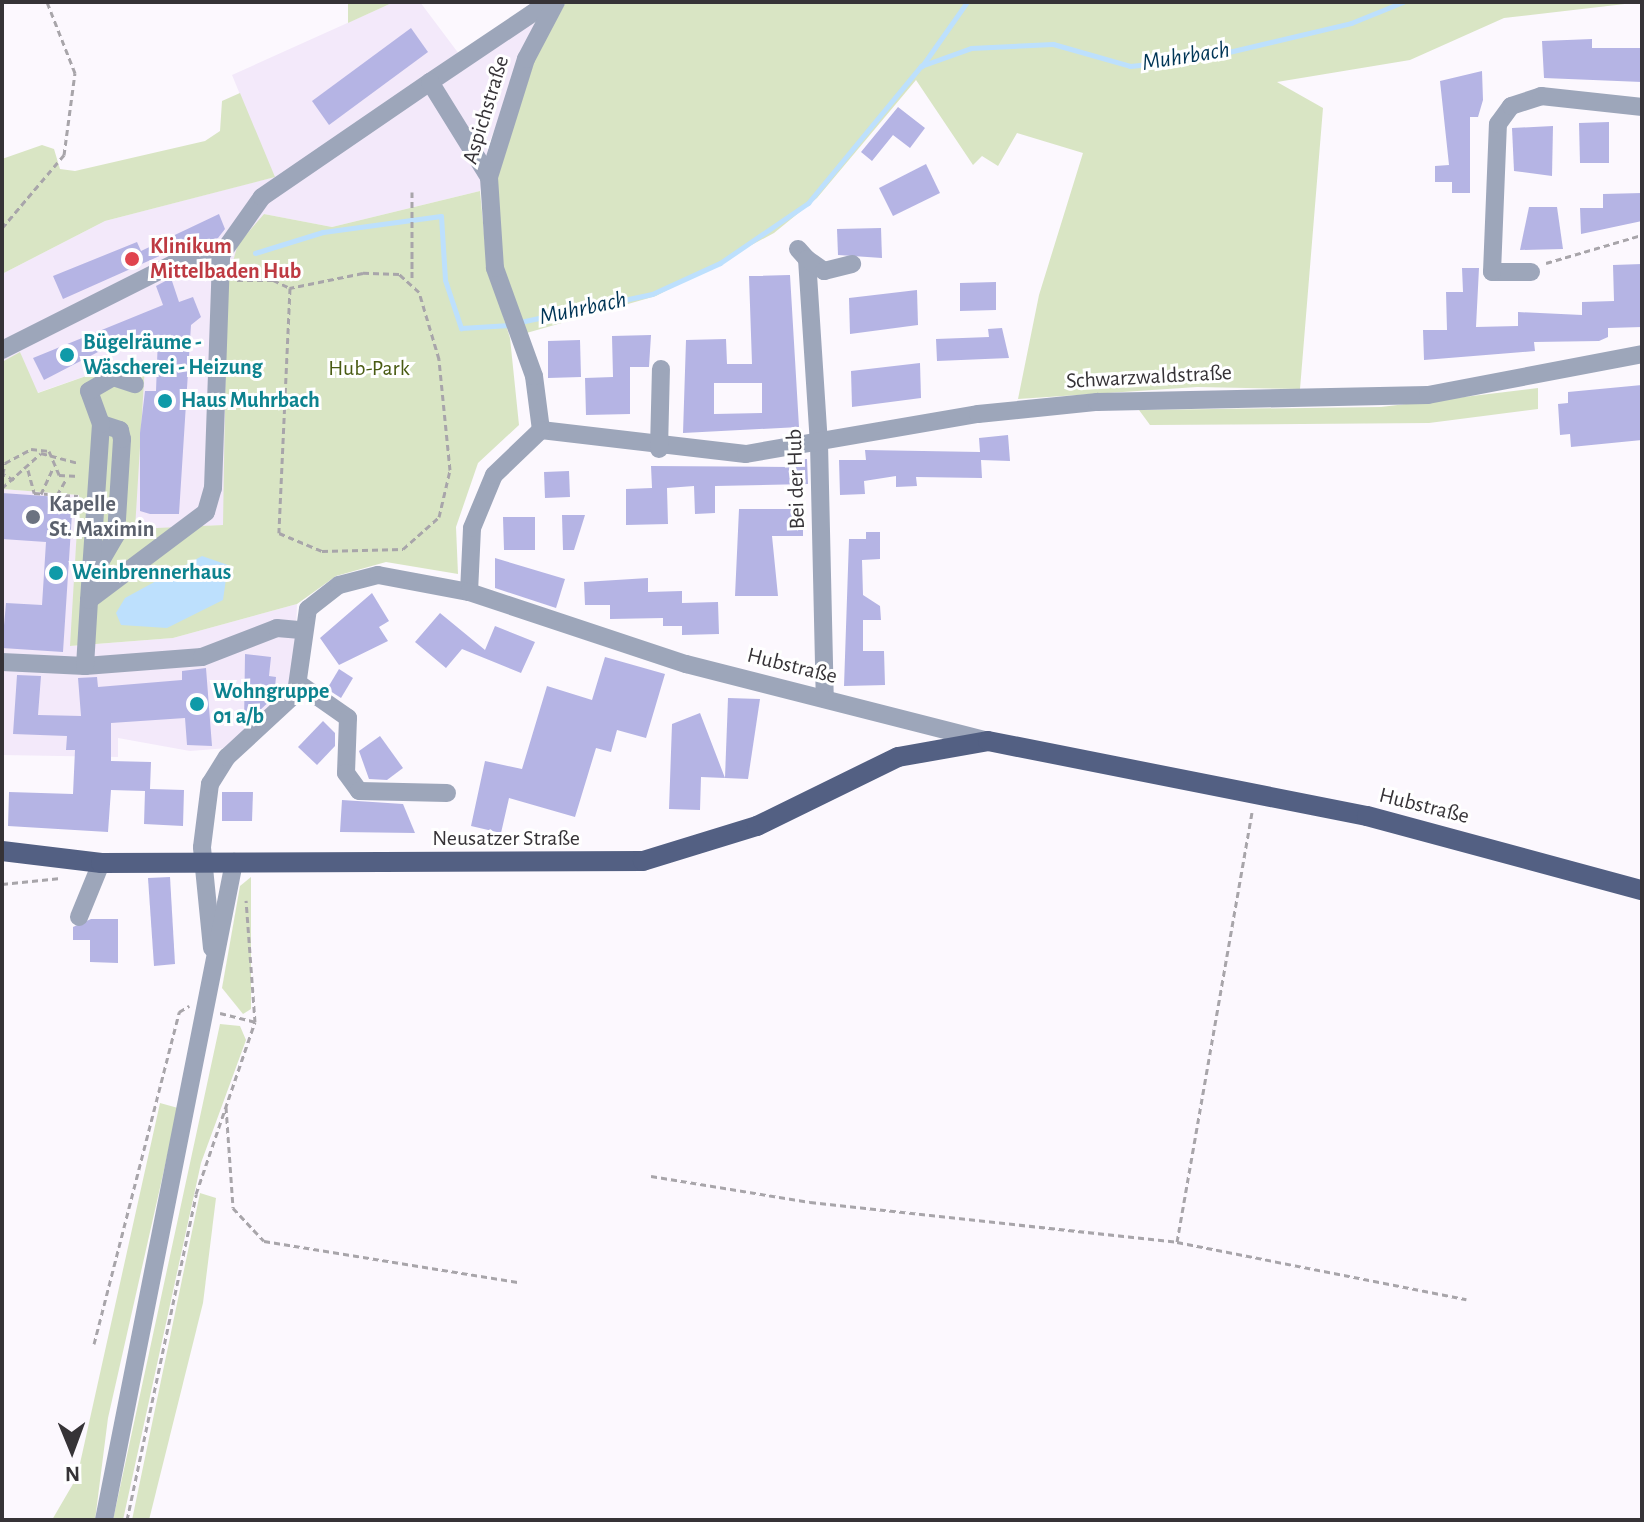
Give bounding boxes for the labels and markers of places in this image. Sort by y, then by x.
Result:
place label: Klinikum Mittelbaden Hub [150,233,301,284]
marker: Klinikum Mittelbaden Hub [121,248,143,270]
place label: Bügelräume - Wäscherei - Heizung [83,329,263,380]
marker: Bügelräume - Wäscherei - Heizung [58,346,76,364]
place label: Haus Muhrbach [181,388,320,414]
marker: Haus Muhrbach [156,392,174,410]
place label: Kapelle St. Maximin [49,491,154,542]
marker: Kapelle St. Maximin [24,508,42,526]
place label: Weinbrennerhaus [72,560,231,586]
marker: Weinbrennerhaus [47,564,65,582]
place label: Wohngruppe 01 a/b [213,678,329,730]
marker: Wohngruppe 01 a/b [188,695,206,713]

